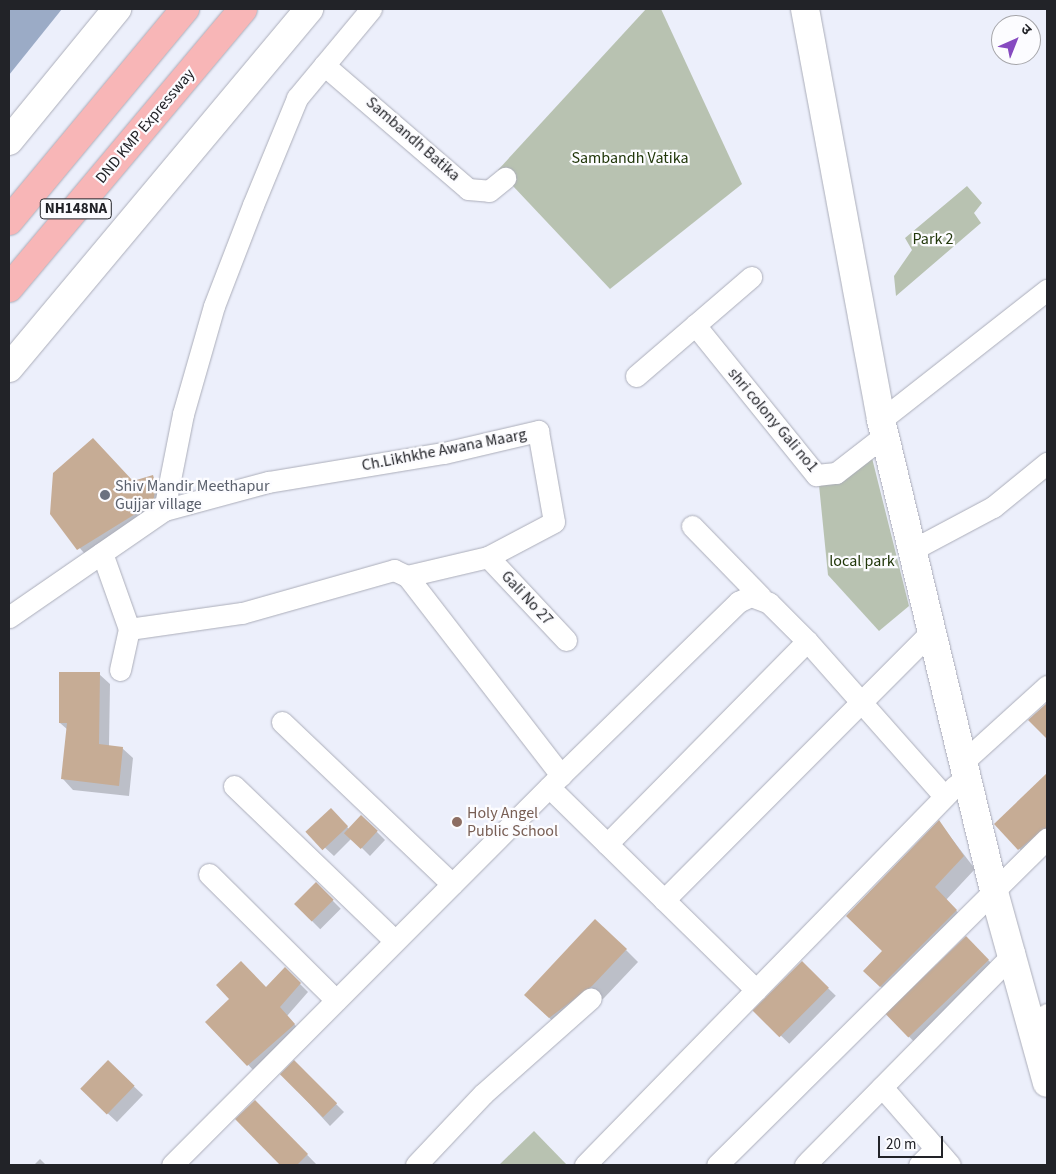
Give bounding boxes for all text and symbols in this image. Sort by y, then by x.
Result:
north arrow [991,15,1041,65]
text: उ [1016,20,1036,40]
street label: DND KMP Expressway [91,65,199,187]
street label: Sambandh Batika [362,93,464,185]
park label: Sambandh Vatika [572,148,688,168]
road number: NH148NA [40,196,112,222]
park label: Park 2 [912,229,954,249]
street label: shri colony Gali no1 [724,364,822,476]
street label: Ch.Likhkhe Awana Maarg [360,425,528,475]
place label: Shiv Mandir Meethapur Gujjar village [115,476,270,514]
marker: Shiv Mandir Meethapur Gujjar village [99,489,111,501]
park label: local park [829,551,895,571]
street label: Gali No 27 [497,567,557,629]
place label: Holy Angel Public School [467,803,558,841]
marker: Holy Angel Public School [451,816,463,828]
scale bar [881,1126,946,1158]
text: 20 m [886,1134,916,1155]

